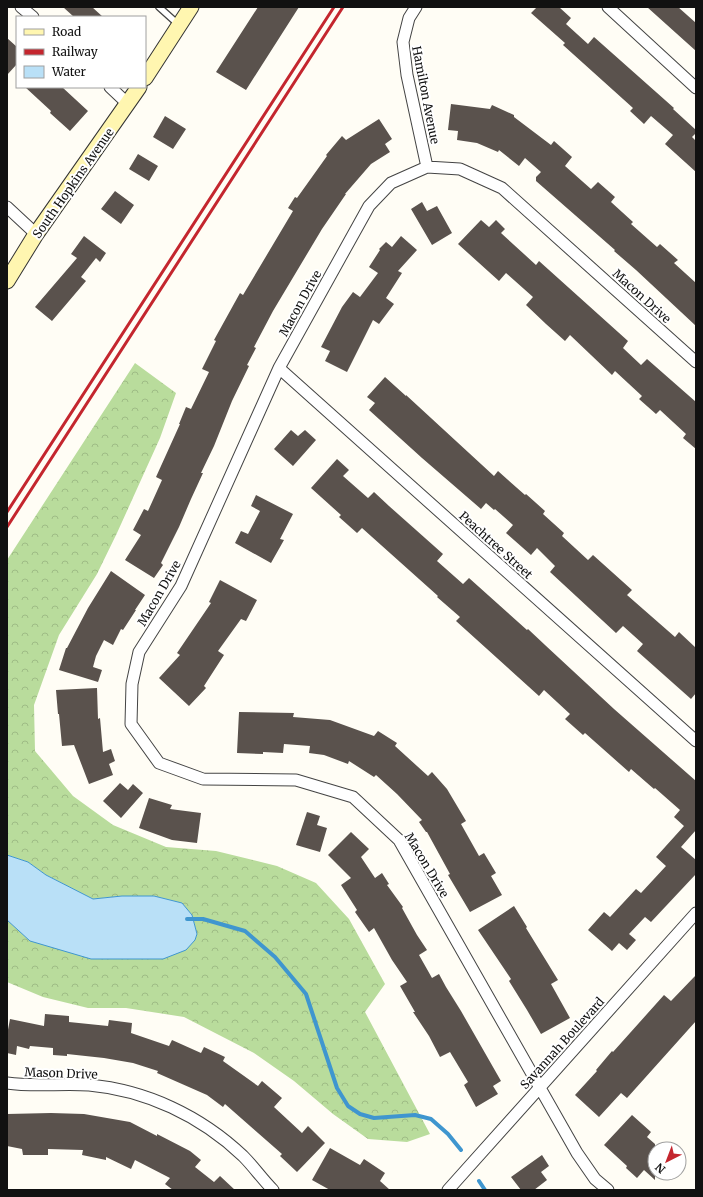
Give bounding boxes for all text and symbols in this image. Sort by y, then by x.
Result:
legend [16,16,146,88]
text: Road [52,24,81,39]
text: Railway [52,44,98,59]
street label: Hamilton Avenue [409,45,443,145]
text: Water [51,64,87,79]
street label: South Hopkins Avenue [29,125,117,241]
street label: Macon Drive [610,266,674,326]
street label: Macon Drive [276,267,324,339]
street label: Peachtree Street [456,508,536,582]
street label: Macon Drive [134,558,184,628]
street label: Macon Drive [402,830,452,900]
street label: Savannah Boulevard [517,994,607,1092]
street label: Mason Drive [24,1064,98,1082]
north arrow [647,1141,687,1181]
text: N [652,1160,668,1177]

